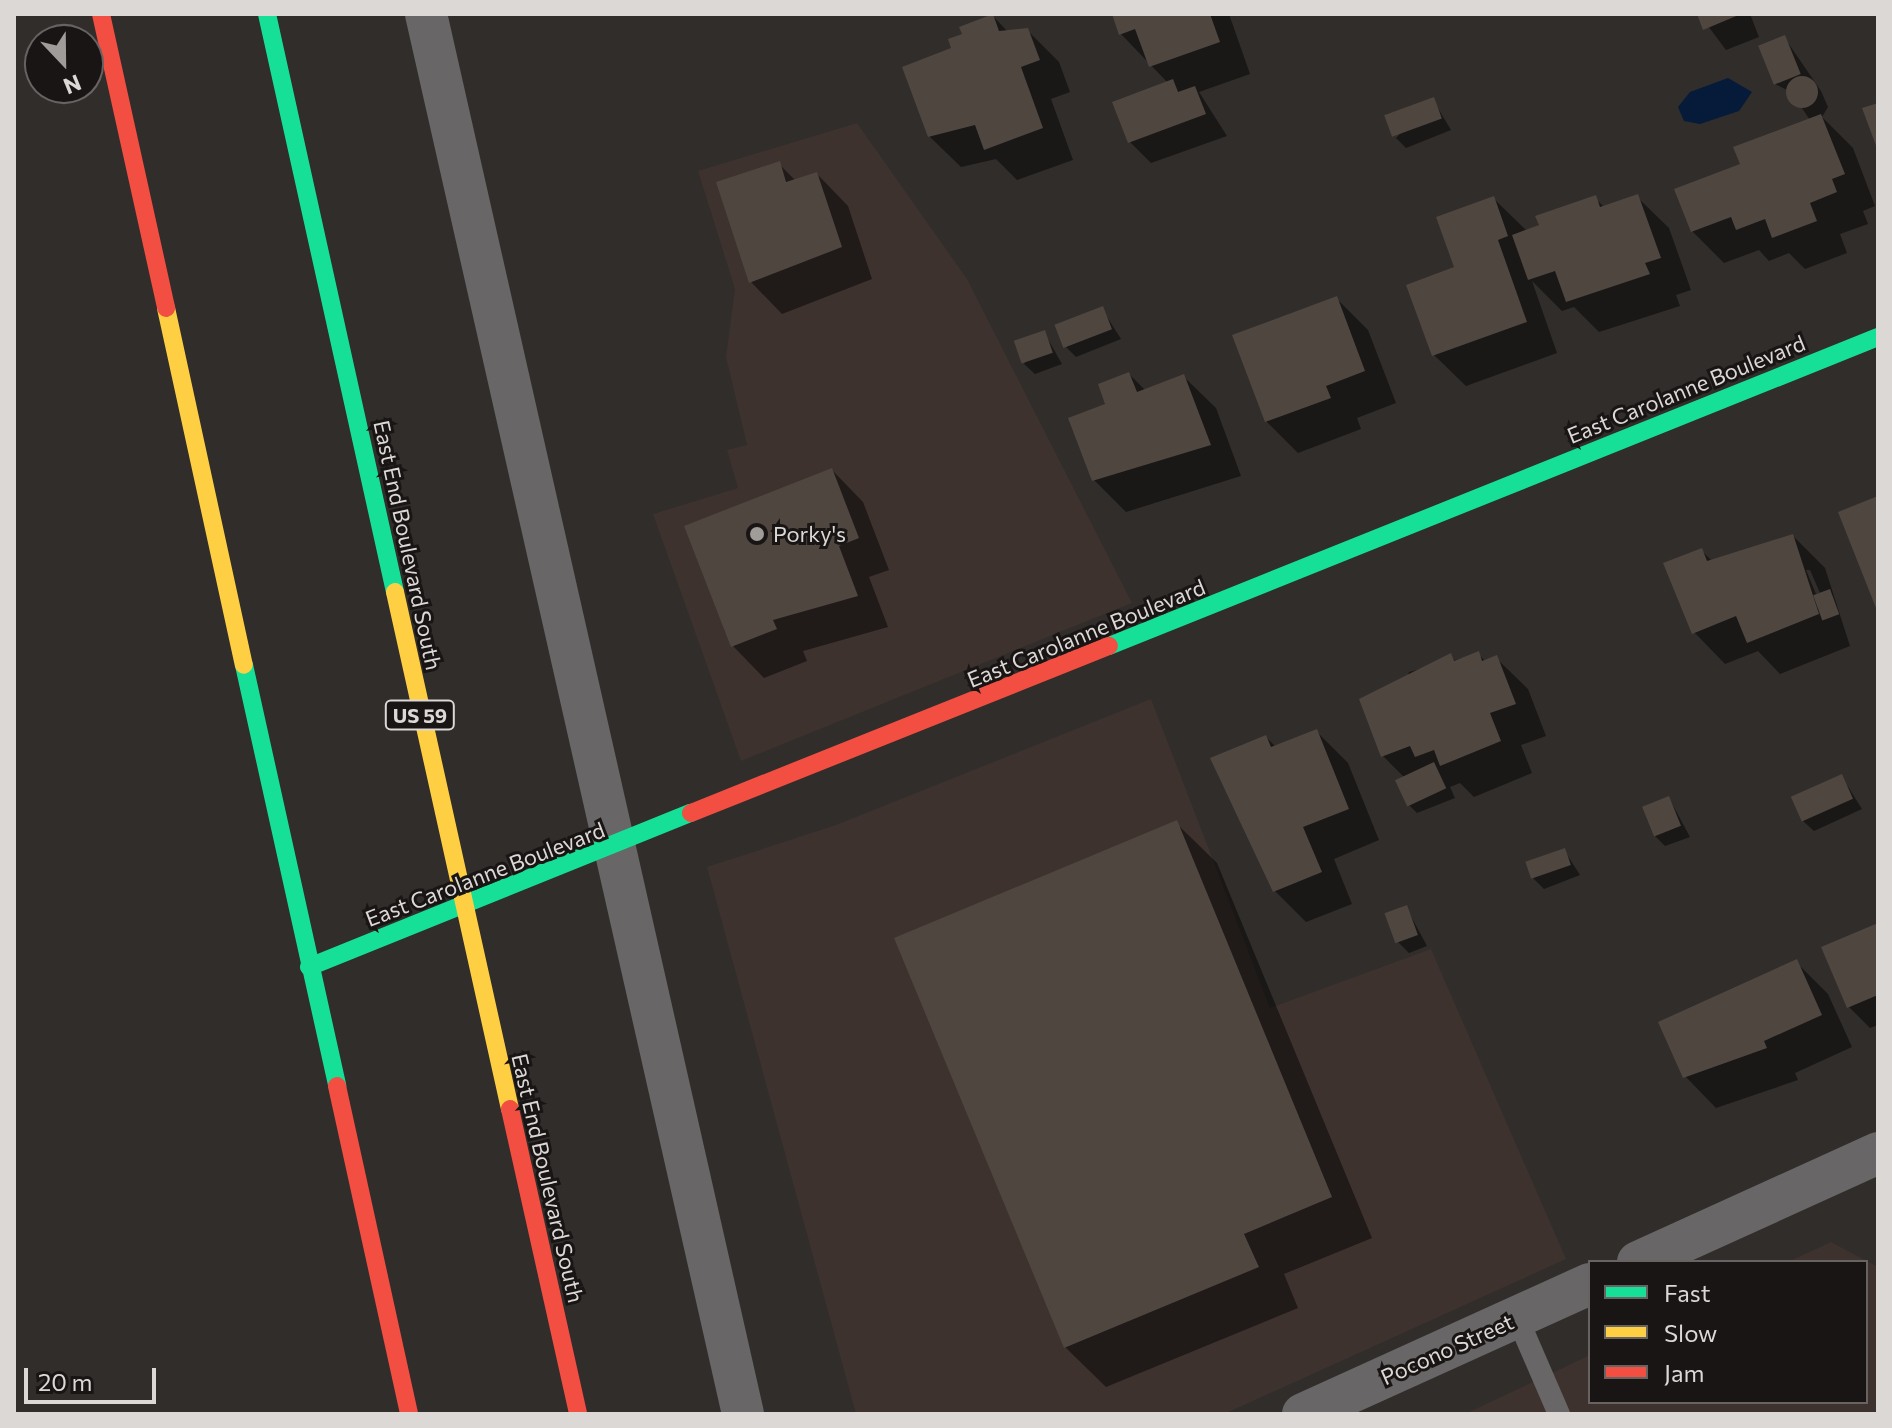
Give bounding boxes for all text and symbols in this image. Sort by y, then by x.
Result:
north arrow [24,24,104,104]
text: N [60,69,85,100]
street label: East Carolanne Boulevard [1563,329,1809,449]
street label: East End Boulevard South [369,418,447,672]
place label: Porky's [773,521,846,547]
marker: Porky's [748,525,766,543]
street label: East Carolanne Boulevard [963,573,1209,693]
road number: US 59 [384,699,456,731]
street label: East Carolanne Boulevard [362,816,608,932]
street label: East End Boulevard South [506,1051,590,1305]
legend [1588,1260,1868,1404]
text: Fast [1664,1278,1711,1307]
street label: Pocono Street [1376,1308,1518,1390]
text: Slow [1664,1318,1717,1347]
scale bar [28,1352,160,1402]
text: Jam [1664,1358,1704,1387]
text: 20 m [38,1367,92,1396]

